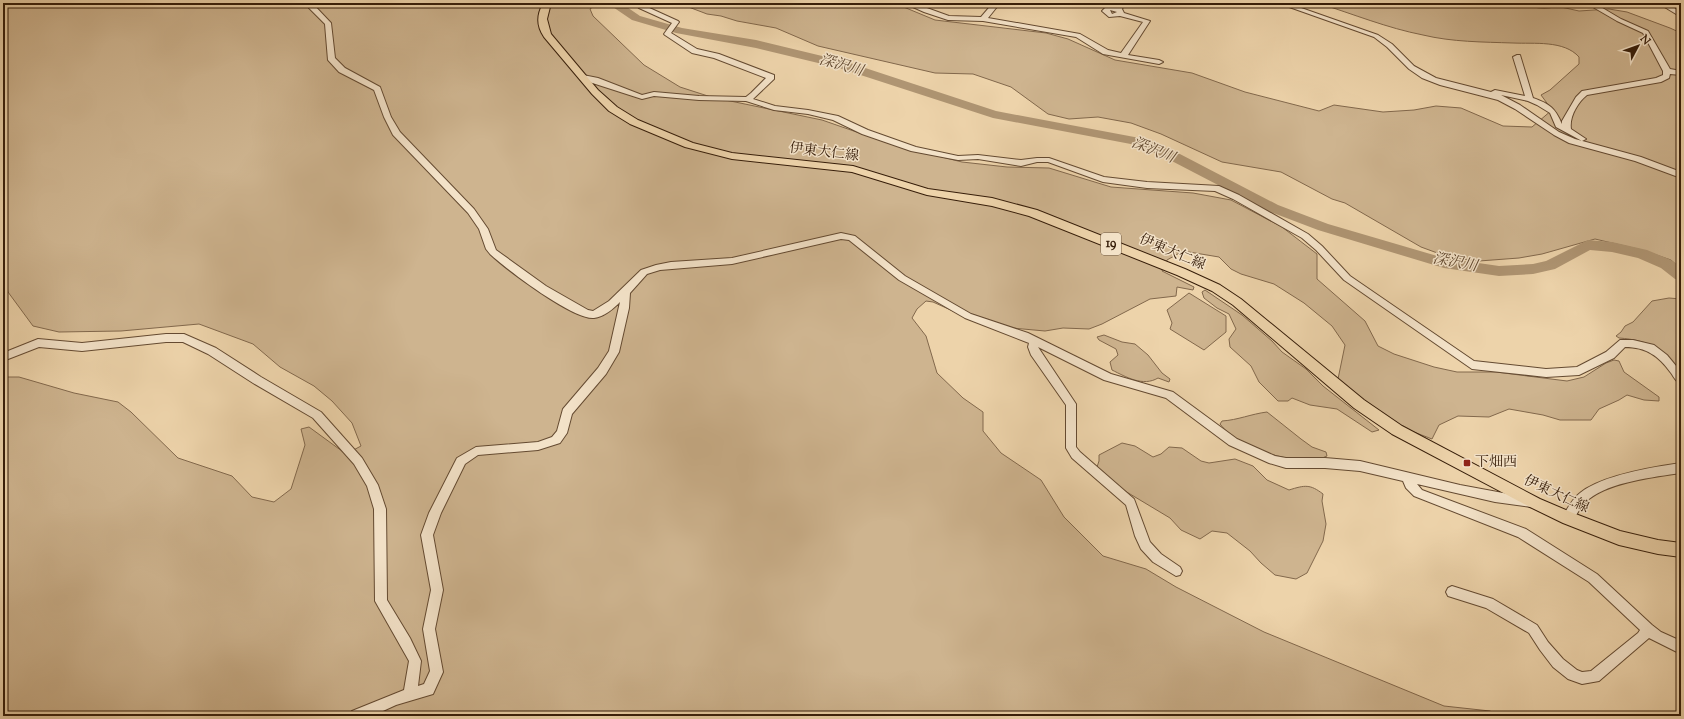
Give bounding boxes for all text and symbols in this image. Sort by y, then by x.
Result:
north arrow [1618,26,1658,66]
text: N [1635,31,1654,49]
water label: 深沢川 [816,50,867,83]
water label: 深沢川 [1128,133,1180,170]
street label: 伊東大仁線 [788,139,860,167]
street label: 伊東大仁線 [1136,230,1208,276]
road number: 19 [1101,233,1121,255]
water label: 深沢川 [1431,248,1481,278]
place label: 下畑西 [1475,453,1517,473]
marker: 下畑西 [1462,458,1472,468]
street label: 伊東大仁線 [1520,471,1592,519]

